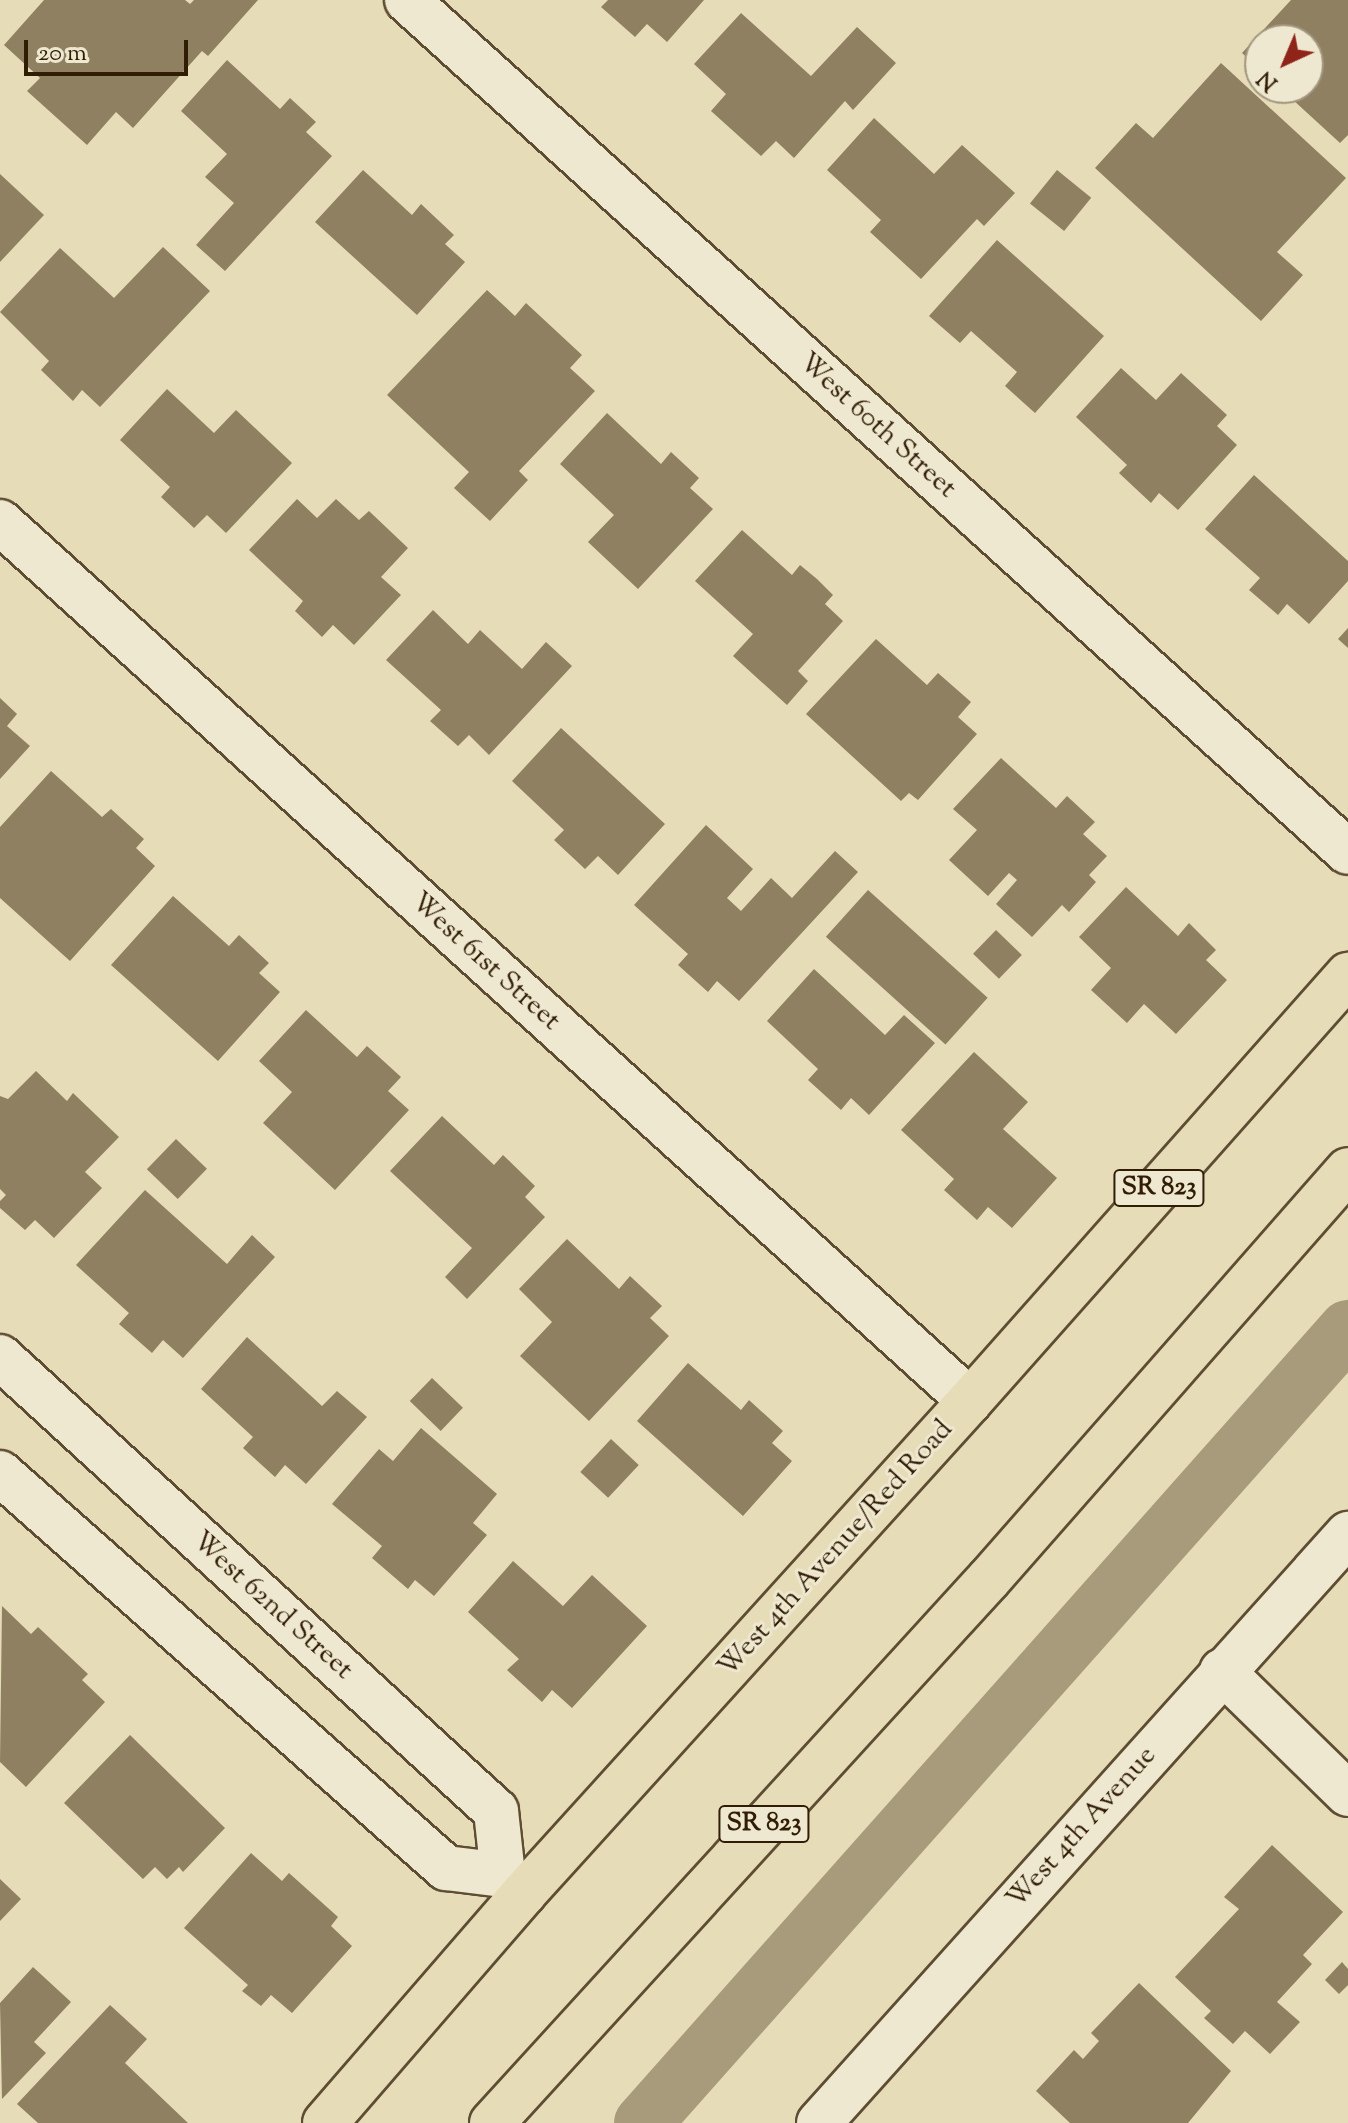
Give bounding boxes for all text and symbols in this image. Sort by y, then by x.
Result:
scale bar [28,24,192,74]
north arrow [1244,24,1324,104]
text: 20 m [38,37,87,71]
text: N [1251,62,1286,97]
street label: West 60th Street [791,346,963,506]
street label: West 61st Street [403,886,567,1038]
road number: SR 823 [1113,1166,1205,1210]
street label: West 4th Avenue/Red Road [712,1413,960,1685]
street label: West 62nd Street [185,1525,359,1687]
street label: West 4th Avenue [1000,1740,1164,1916]
road number: SR 823 [718,1802,810,1846]

